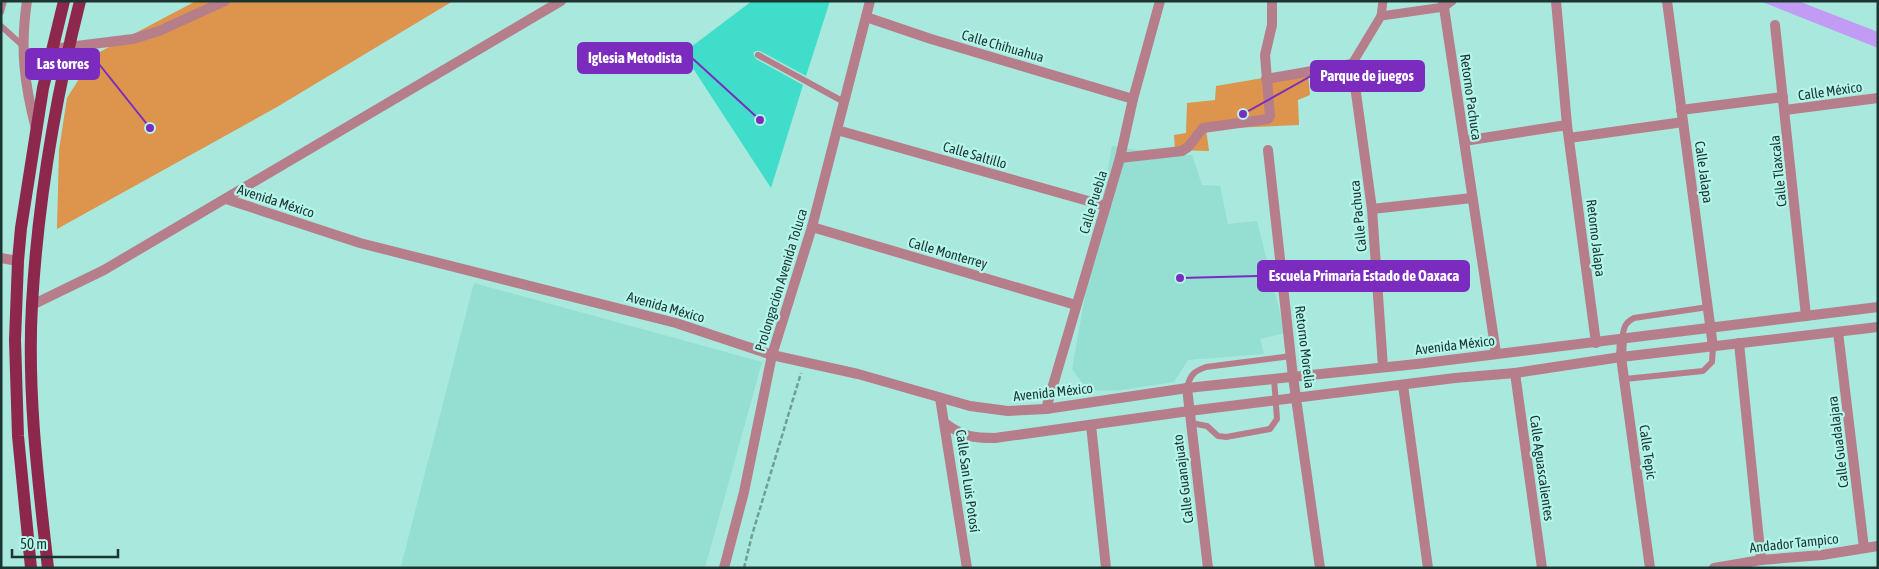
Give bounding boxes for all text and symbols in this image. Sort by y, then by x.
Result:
street label: Calle Chihuahua [960,27,1046,65]
callout: Iglesia Metodista [578,43,692,73]
callout: Las torres [26,49,99,79]
text: Iglesia Metodista [588,49,682,66]
street label: Retorno Pachuca [1457,53,1485,141]
text: Las torres [37,55,90,72]
callout: Parque de juegos [1311,61,1424,91]
text: Parque de juegos [1320,67,1415,84]
street label: Calle México [1797,79,1863,103]
street label: Calle Tlaxcala [1766,134,1790,208]
street label: Calle Saltillo [941,138,1009,172]
street label: Calle Jalapa [1692,140,1716,204]
street label: Calle Puebla [1076,168,1110,236]
street label: Calle Pachuca [1346,179,1370,253]
street label: Avenida México [235,181,317,221]
street label: Retorno Jalapa [1583,199,1609,277]
street label: Prolongación Avenida Toluca [752,207,810,353]
street label: Calle Monterrey [907,234,990,272]
callout: Escuela Primaria Estado de Oaxaca [1258,261,1469,291]
text: Escuela Primaria Estado de Oaxaca [1269,267,1459,284]
street label: Avenida México [625,288,707,326]
street label: Retorno Morelia [1292,305,1318,389]
street label: Avenida México [1414,332,1496,358]
street label: Avenida México [1012,380,1094,404]
street label: Calle Guadalajara [1824,395,1852,489]
street label: Calle Aguascalientes [1527,414,1557,522]
street label: Calle Tepic [1636,424,1660,481]
street label: Calle San Luis Potosí [953,429,983,533]
street label: Calle Guanajuato [1170,434,1196,524]
scale bar [12,526,119,558]
street label: Andador Tampico [1749,530,1839,556]
text: 50 m [20,535,47,552]

